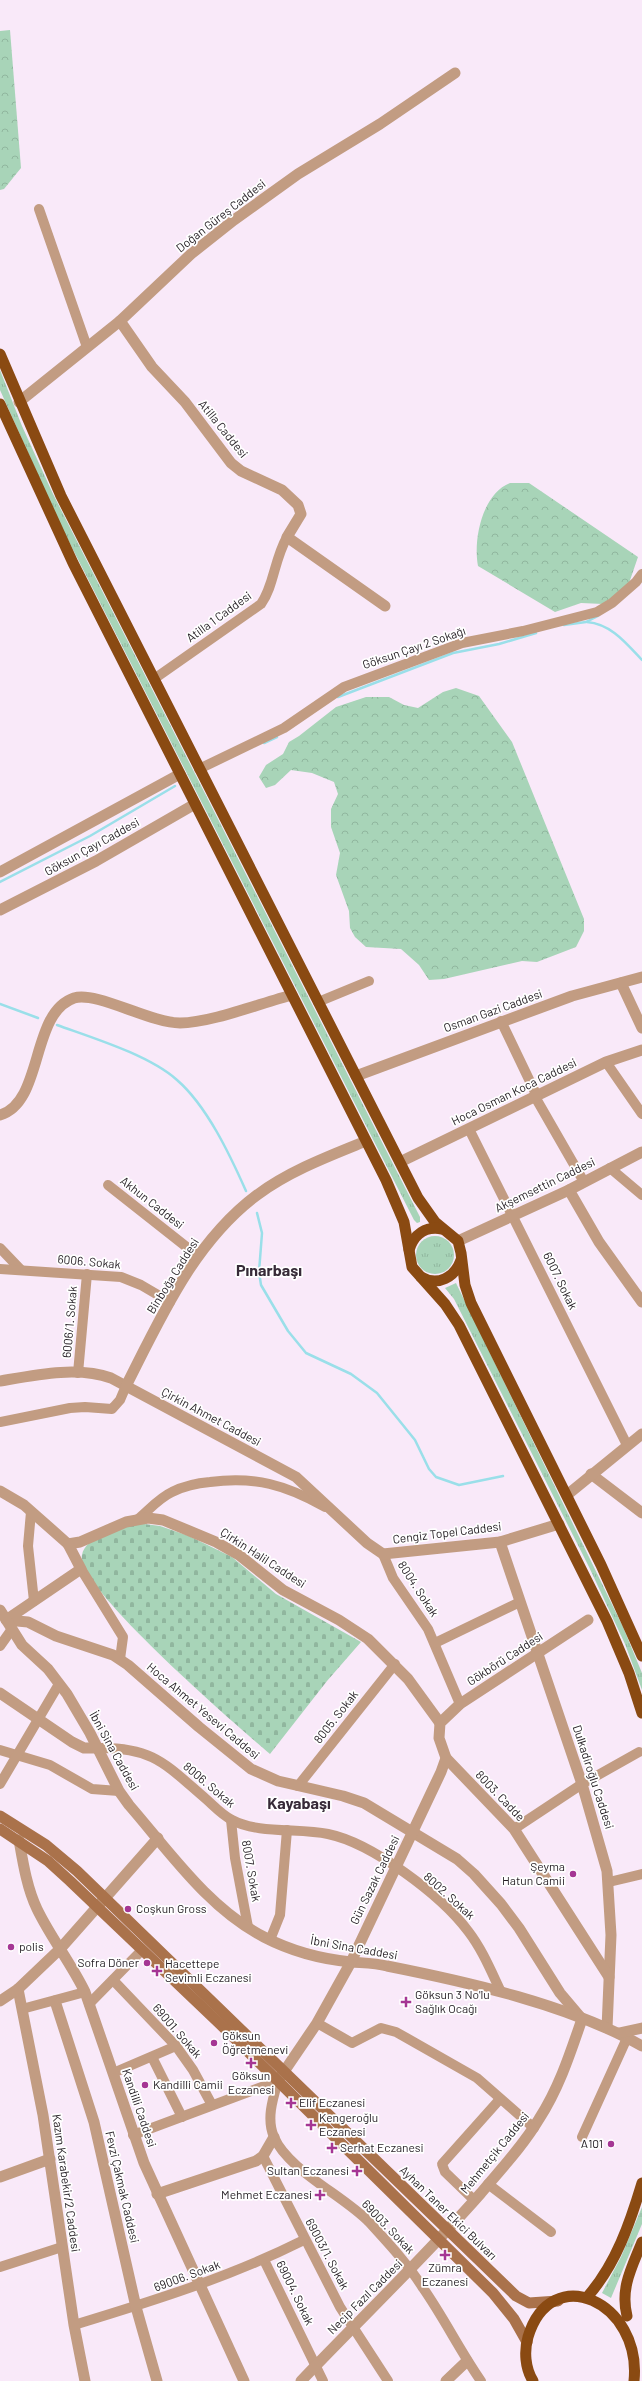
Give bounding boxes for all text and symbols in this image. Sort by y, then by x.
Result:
street label: Doğan Güreş Caddesi [173,176,268,254]
street label: Atilla Caddesi [196,397,251,460]
street label: Atilla 1 Caddesi [183,588,254,644]
street label: Göksun Çayı 2 Sokağı [360,623,467,671]
street label: Göksun Çayı Caddesi [42,814,141,878]
street label: Osman Gazi Caddesi [441,986,544,1034]
street label: Hoca Osman Koca Caddesi [449,1055,578,1127]
street label: Akşemsettin Caddesi [492,1154,597,1214]
street label: Akhun Caddesi [118,1173,187,1231]
street label: Binboğa Caddesi [143,1235,201,1316]
street label: 6007. Sokak [541,1250,581,1312]
street label: 6006. Sokak [57,1251,121,1271]
district label: Pınarbaşı [236,1260,302,1279]
street label: 6006/1. Sokak [59,1285,79,1359]
street label: Çirkin Ahmet Caddesi [159,1384,264,1448]
street label: Cengiz Topel Caddesi [392,1518,502,1546]
street label: Çirkin Halil Caddesi [218,1524,309,1590]
street label: 8004. Sokak [396,1558,442,1619]
street label: Gökbörü Caddesi [464,1628,545,1688]
street label: Hoca Ahmet Yesevi Caddesi [144,1659,263,1762]
street label: 8005. Sokak [310,1687,360,1746]
street label: İbni Sina Caddesi [87,1709,142,1792]
street label: Dulkadiroğlu Caddesi [571,1723,617,1830]
street label: 8006. Sokak [181,1759,238,1810]
street label: 8003. Cadde [473,1767,528,1823]
district label: Kayabaşı [267,1793,331,1812]
street label: Gün Sazak Caddesi [346,1833,402,1926]
street label: 8007. Sokak [240,1839,264,1903]
place label: Şeyma Hatun Camii [502,1859,565,1887]
street label: 8002. Sokak [421,1869,478,1922]
marker: Şeyma Hatun Camii [568,1869,578,1879]
place label: Coşkun Gross [136,1901,207,1915]
marker: Coşkun Gross [123,1904,133,1914]
street label: İbni Sina Caddesi [310,1932,399,1962]
place label: polis [19,1939,44,1953]
marker: polis [6,1942,16,1952]
place label: Sofra Döner [77,1955,140,1969]
place label: Hacettepe Sevimli Eczanesi [165,1956,252,1984]
marker: Sofra Döner [142,1958,152,1968]
marker: Hacettepe Sevimli Eczanesi [152,1966,162,1976]
place label: Göksun 3 No'lu Sağlık Ocağı [415,1987,490,2015]
marker: Göksun 3 No'lu Sağlık Ocağı [400,1996,412,2008]
street label: 69001. Sokak [150,2000,205,2060]
place label: Göksun Öğretmenevi [222,2028,288,2056]
marker: Göksun Öğretmenevi [209,2038,219,2048]
marker: Göksun Eczanesi [246,2058,256,2068]
street label: Kandilli Caddesi [120,2067,160,2149]
place label: Göksun Eczanesi [228,2068,274,2096]
place label: Kandilli Camii [153,2077,223,2091]
marker: Kandilli Camii [140,2080,150,2090]
place label: Elif Eczanesi [299,2095,365,2109]
marker: Elif Eczanesi [286,2098,296,2108]
street label: Mehmetçik Caddesi [457,2109,531,2196]
place label: Kengeroğlu Eczanesi [319,2110,378,2138]
street label: Kazım Karabekir/2 Caddesi [50,2113,84,2253]
marker: Kengeroğlu Eczanesi [306,2120,316,2130]
street label: Fevzi Çakmak Caddesi [103,2129,143,2244]
place label: A101 [581,2136,603,2150]
marker: A101 [606,2139,616,2149]
place label: Serhat Eczanesi [340,2140,424,2154]
marker: Serhat Eczanesi [327,2143,337,2153]
street label: Ayhan Taner Ekici Bulvarı [397,2162,500,2262]
place label: Sultan Eczanesi [267,2163,349,2177]
marker: Sultan Eczanesi [352,2166,362,2176]
place label: Mehmet Eczanesi [221,2187,312,2201]
marker: Mehmet Eczanesi [315,2190,325,2200]
street label: 69003. Sokak [360,2196,418,2256]
street label: 69003/1. Sokak [303,2216,352,2291]
marker: Zümra Eczanesi [440,2250,450,2260]
street label: Necip Fazıl Caddesi [324,2256,405,2337]
street label: 69006. Sokak [152,2257,222,2294]
street label: 69004. Sokak [274,2258,318,2327]
place label: Zümra Eczanesi [422,2260,468,2288]

